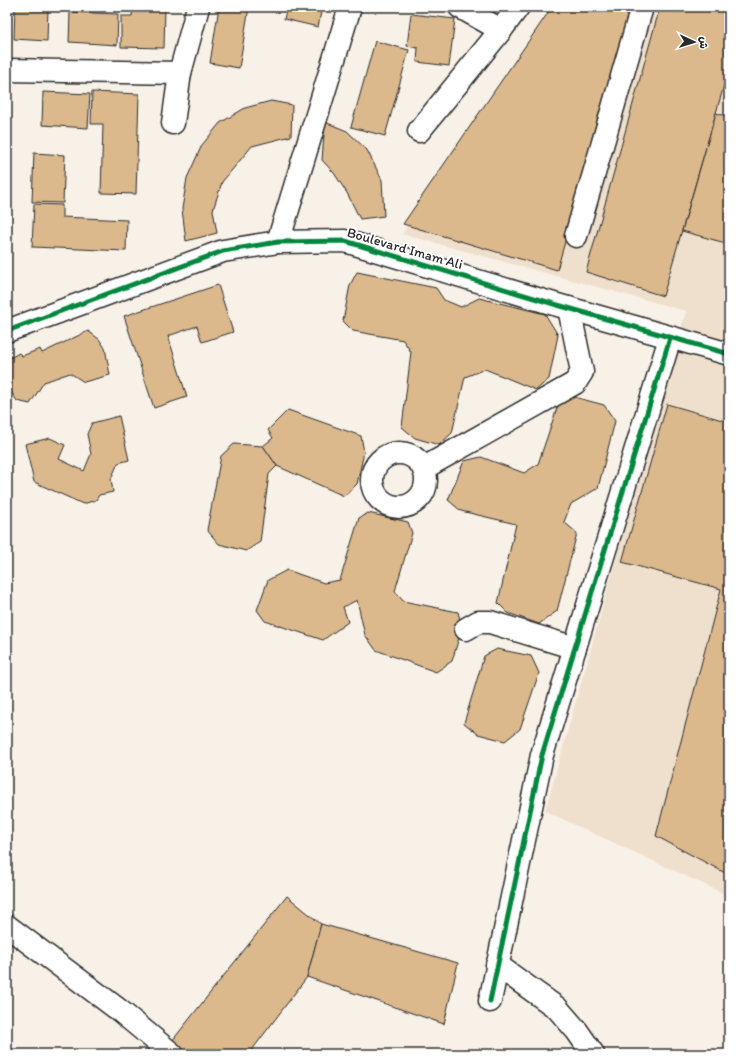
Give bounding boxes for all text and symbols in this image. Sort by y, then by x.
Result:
north arrow [674,22,714,62]
text: ش [697,36,710,49]
street label: Boulevard Imam Ali [345,224,465,273]

